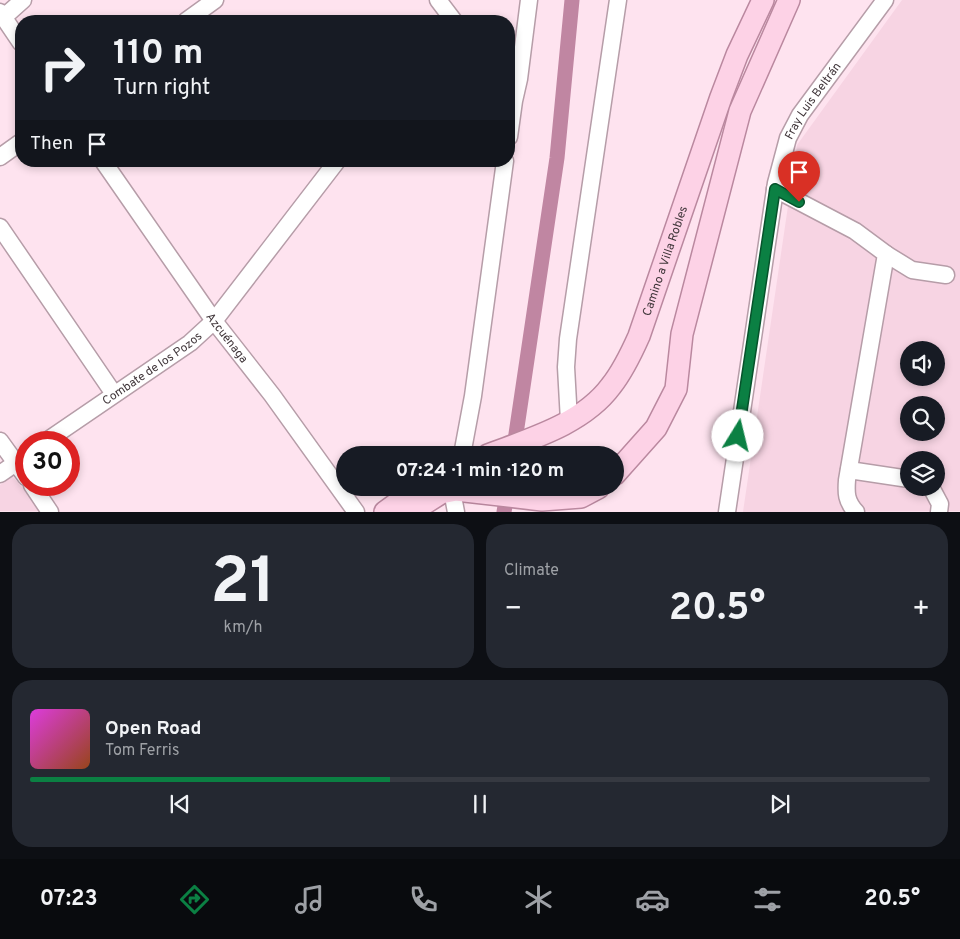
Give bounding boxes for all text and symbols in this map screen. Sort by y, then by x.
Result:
text: 110 m [113,32,203,76]
icon: right [30,35,95,100]
street label: Fray Luis Beltrán [782,59,845,142]
text: Turn right [113,75,210,102]
icon: arrive [83,130,111,158]
text: Then [30,132,73,156]
pin [778,151,820,202]
icon: arrive [785,158,813,186]
street label: Camino a Villa Robles [639,204,692,318]
street label: Azcuénaga [202,310,251,367]
street label: Combate de los Pozos [100,329,206,409]
map controls [900,341,945,496]
button: sound [900,341,945,386]
button: search [900,396,945,441]
position arrow [711,409,763,461]
speed limit sign: 30 [15,431,80,496]
button: layers [900,451,945,496]
text: 07:24 · 1 min · 120 m [396,459,564,483]
text: 21 [210,544,276,626]
text: Climate [504,561,559,581]
text: 20.5° [669,585,765,634]
text: − [504,592,522,628]
text: + [912,592,930,628]
text: km/h [224,618,262,638]
text: Open Road [105,717,201,741]
text: Tom Ferris [105,741,179,761]
icon: previous [166,790,194,818]
icon: pause [466,790,494,818]
icon: next [766,790,794,818]
icon: directions [177,882,212,917]
icon: music [292,882,327,917]
icon: phone [406,882,441,917]
icon: climate [521,882,556,917]
icon: car [635,882,670,917]
icon: filters [750,882,785,917]
text: 07:23 [40,886,98,913]
text: 20.5° [864,886,920,913]

